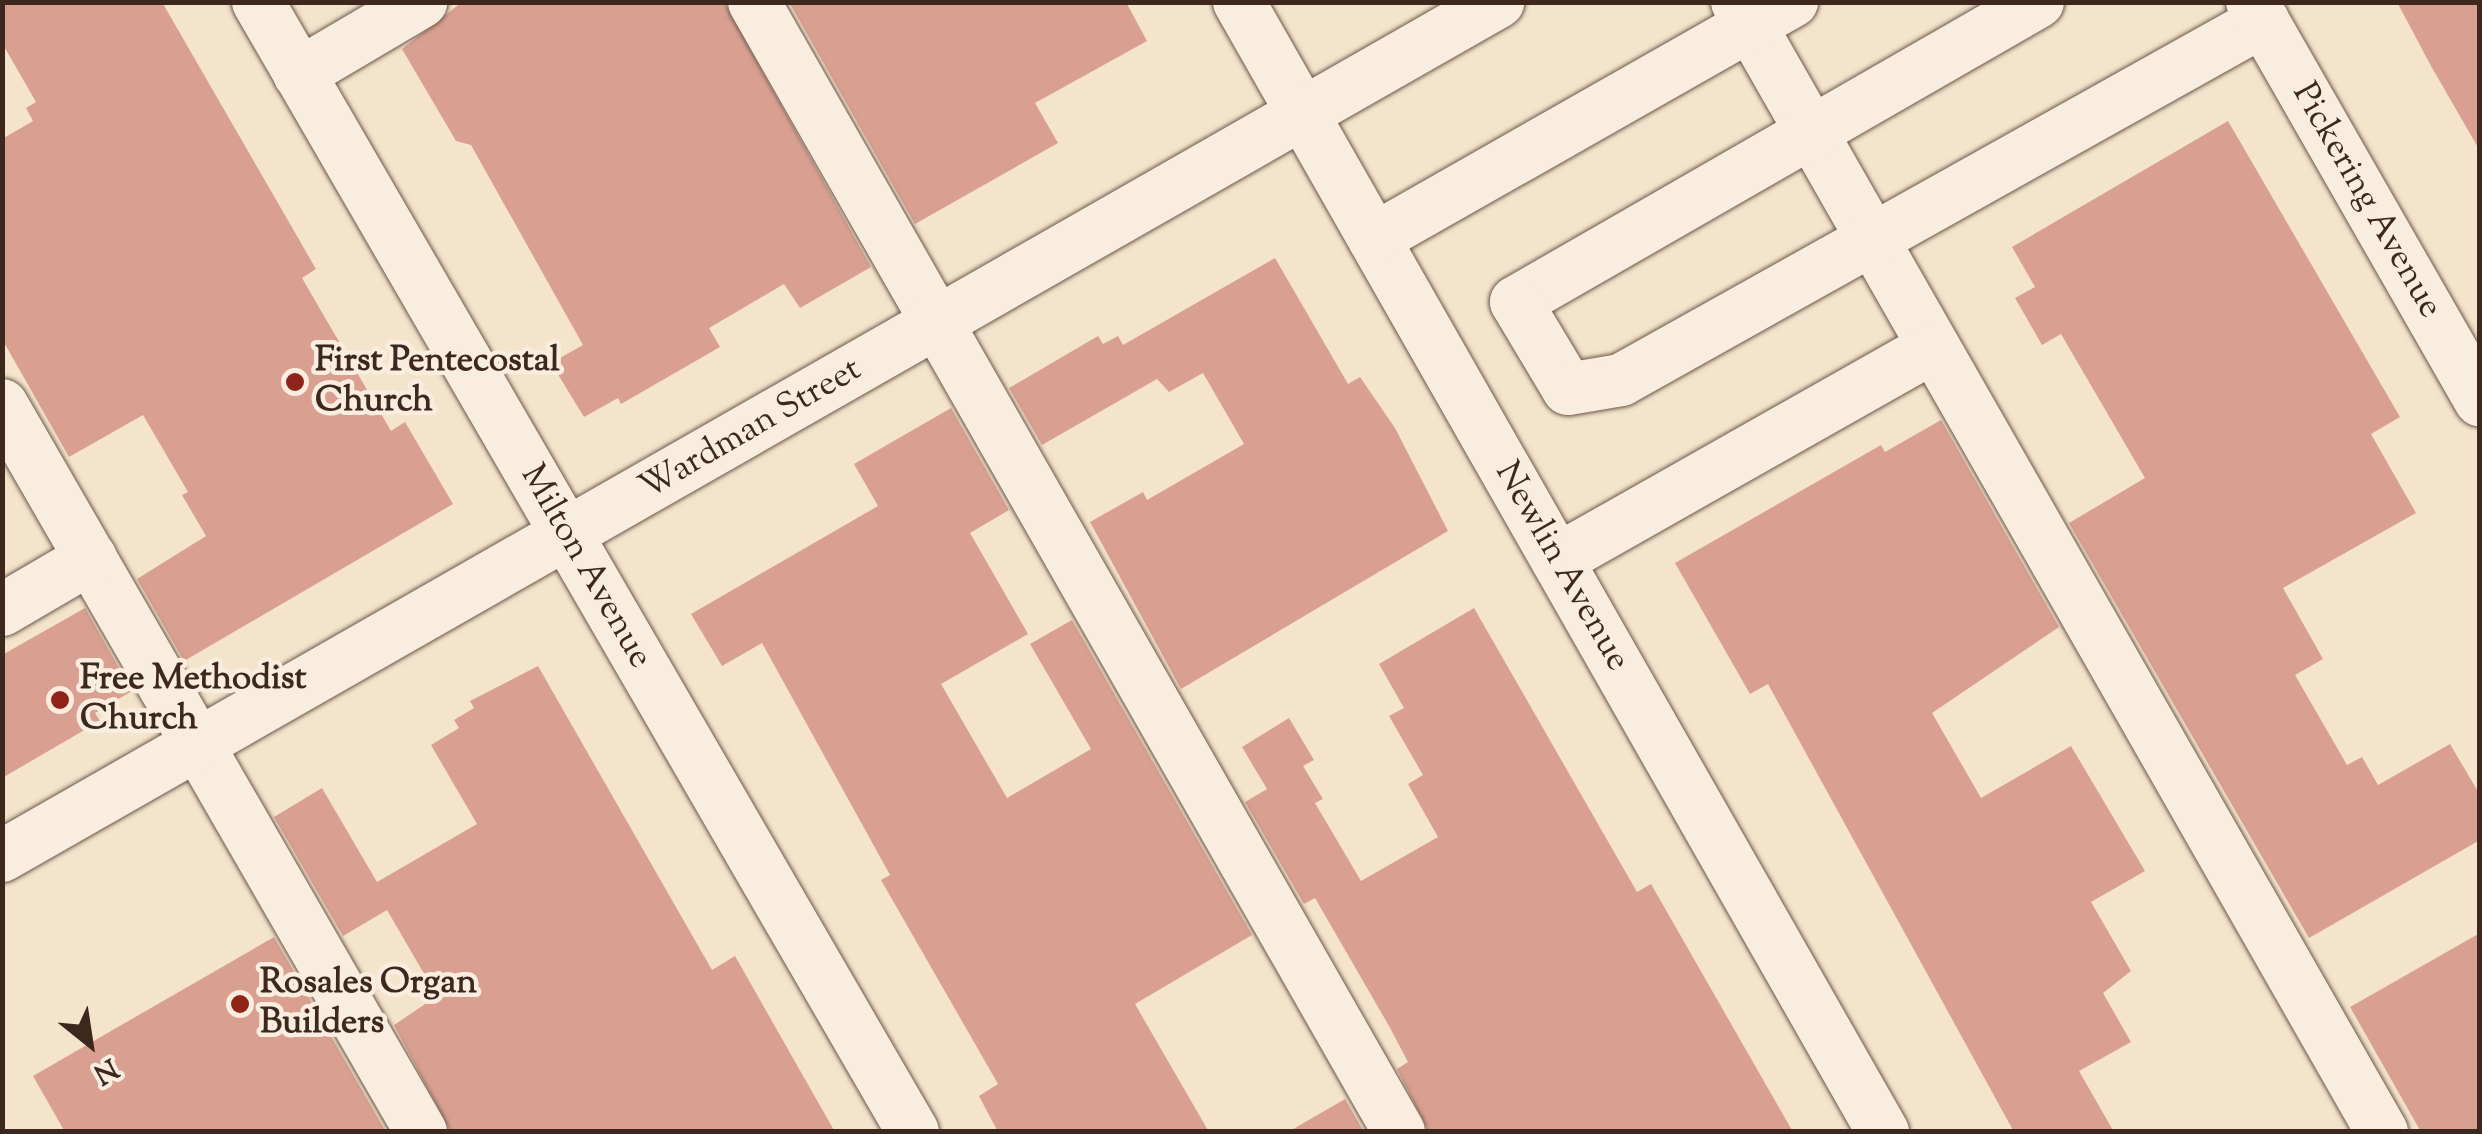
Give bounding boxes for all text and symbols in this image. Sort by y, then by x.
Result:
street label: Pickering Avenue [2282,76,2450,326]
place label: First Pentecostal Church [315,341,560,423]
street label: Wardman Street [633,350,869,510]
marker: First Pentecostal Church [284,371,306,393]
street label: Newlin Avenue [1484,455,1638,679]
street label: Milton Avenue [510,458,660,676]
place label: Free Methodist Church [80,659,307,741]
marker: Free Methodist Church [49,689,71,711]
place label: Rosales Organ Builders [260,963,477,1045]
marker: Rosales Organ Builders [229,993,251,1015]
north arrow [40,994,140,1094]
text: N [85,1047,125,1093]

